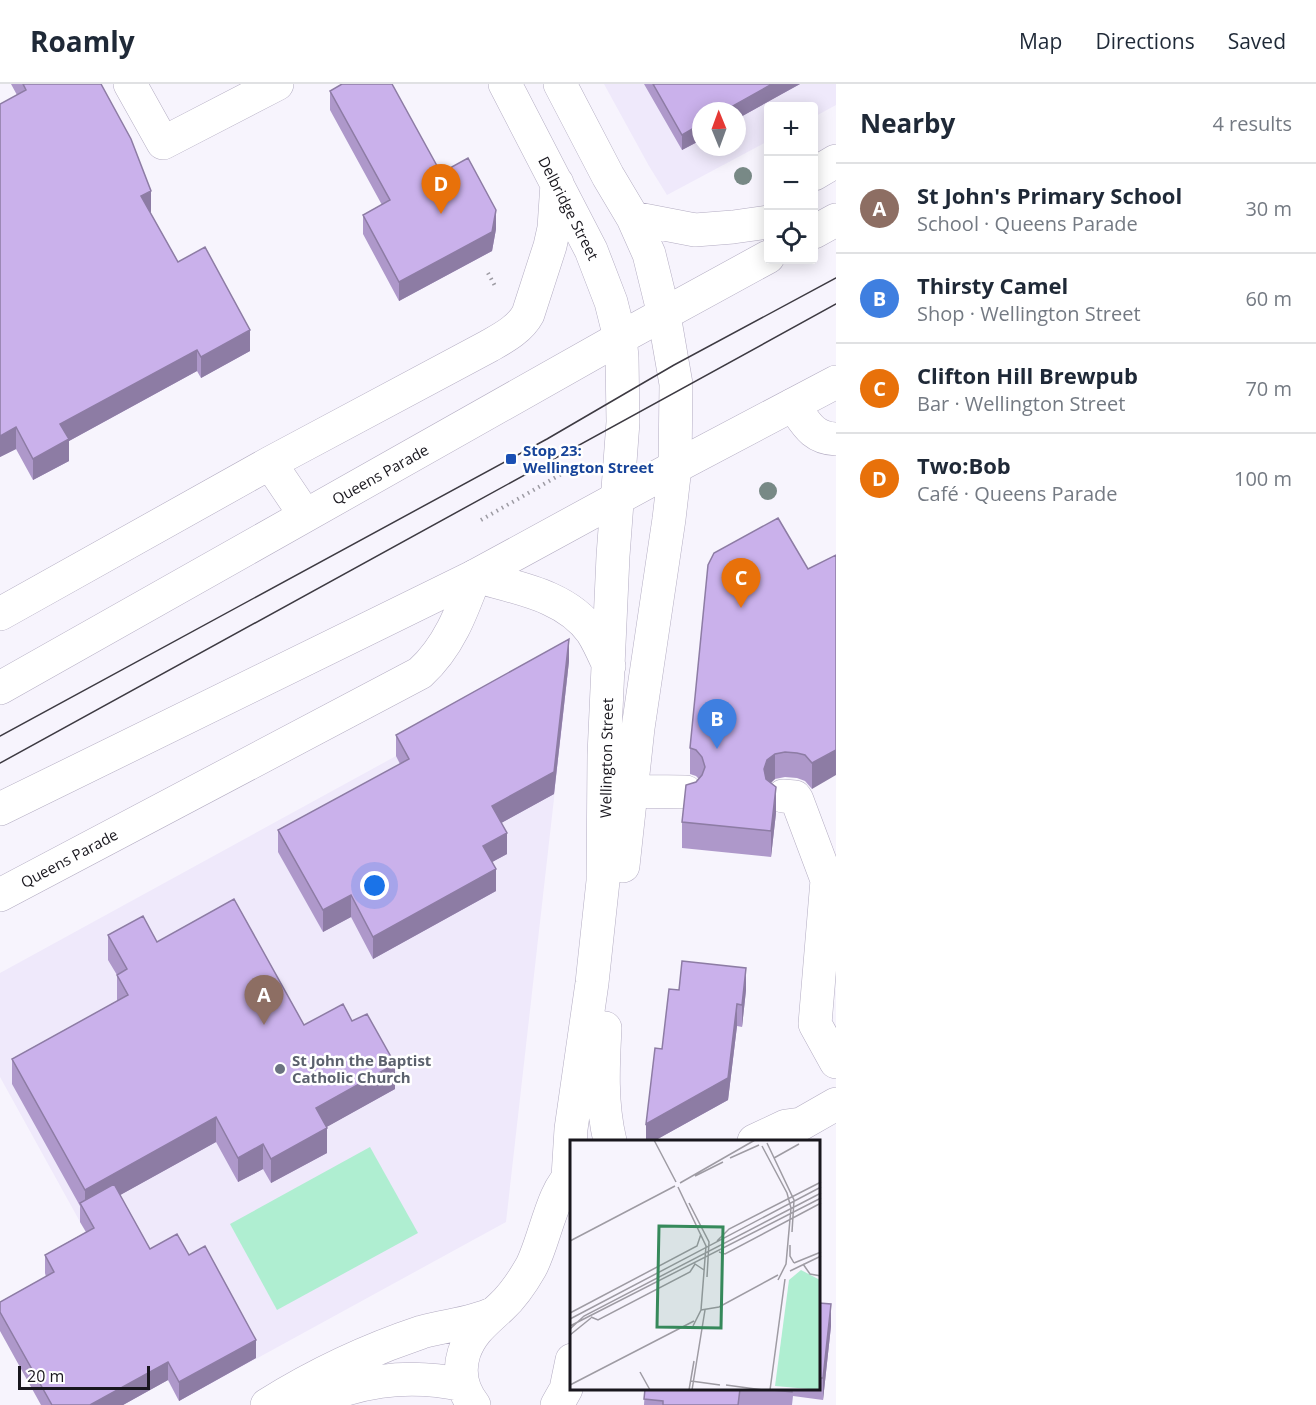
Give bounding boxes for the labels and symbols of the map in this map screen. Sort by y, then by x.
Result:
north arrow [692,102,746,156]
street label: Delbridge Street [534,153,604,263]
pin: D [422,164,460,214]
street label: Queens Parade [328,439,432,509]
place label: Stop 23: Wellington Street [523,440,654,477]
marker: Stop 23: Wellington Street [504,452,518,466]
pin: C [722,558,760,608]
street label: Wellington Street [595,698,617,818]
pin: B [698,700,736,749]
street label: Queens Parade [17,824,121,892]
your location [360,871,389,900]
pin: A [244,976,284,1025]
place label: St John the Baptist Catholic Church [292,1050,432,1087]
marker: St John the Baptist Catholic Church [273,1062,287,1076]
inset map [570,1140,821,1390]
scale bar [18,1363,150,1390]

